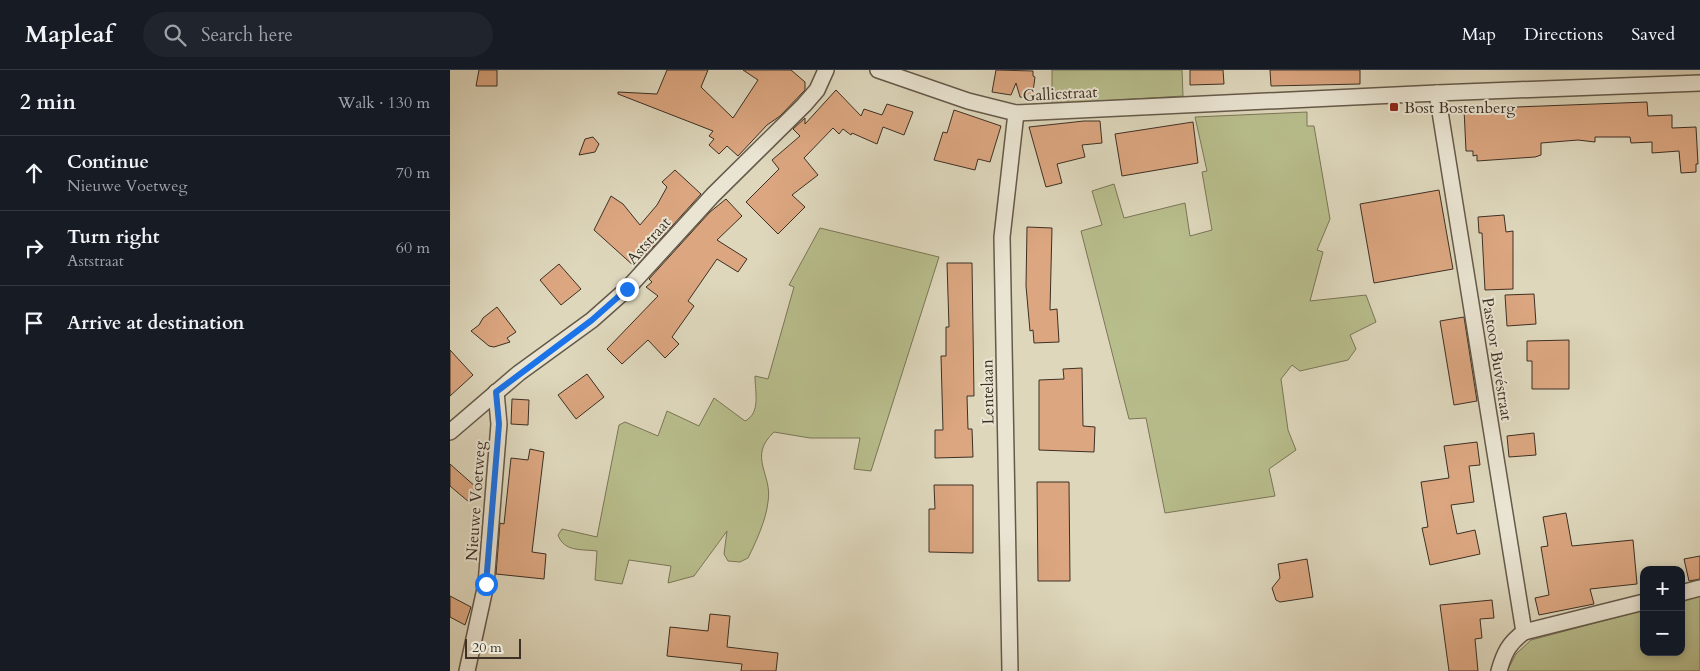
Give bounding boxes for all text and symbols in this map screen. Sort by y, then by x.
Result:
search box [143,12,493,57]
text: Mapleaf [25,18,113,51]
icon: search [161,21,189,49]
text: Search here [201,22,293,48]
text: Map [1462,22,1496,47]
text: Directions [1524,22,1603,47]
text: Saved [1631,22,1675,47]
street label: Gallicstraat [1022,81,1098,107]
text: 2 min [20,88,76,117]
text: Walk · 130 m [338,92,430,114]
place label: Bost Bostenberg [1404,97,1515,119]
marker: Bost Bostenberg [1388,101,1400,113]
text: Continue [67,149,149,175]
icon: ahead [20,159,48,187]
text: 70 m [396,162,430,184]
text: Nieuwe Voetweg [67,175,187,197]
street label: Aststraat [622,212,676,269]
text: Turn right [67,224,159,250]
icon: right [20,234,48,262]
text: 60 m [396,237,430,259]
text: Aststraat [67,250,124,272]
route end [616,278,639,301]
street label: Pastoor Buvéstraat [1476,296,1518,422]
icon: arrive [20,309,48,337]
text: Arrive at destination [67,310,244,336]
street label: Lentelaan [976,359,1000,425]
street label: Nieuwe Voetweg [461,440,491,562]
map controls [1640,566,1685,656]
button: + [1640,566,1685,611]
route start [475,573,498,596]
button: − [1640,611,1685,656]
scale bar [465,636,521,659]
text: 20 m [472,638,502,657]

